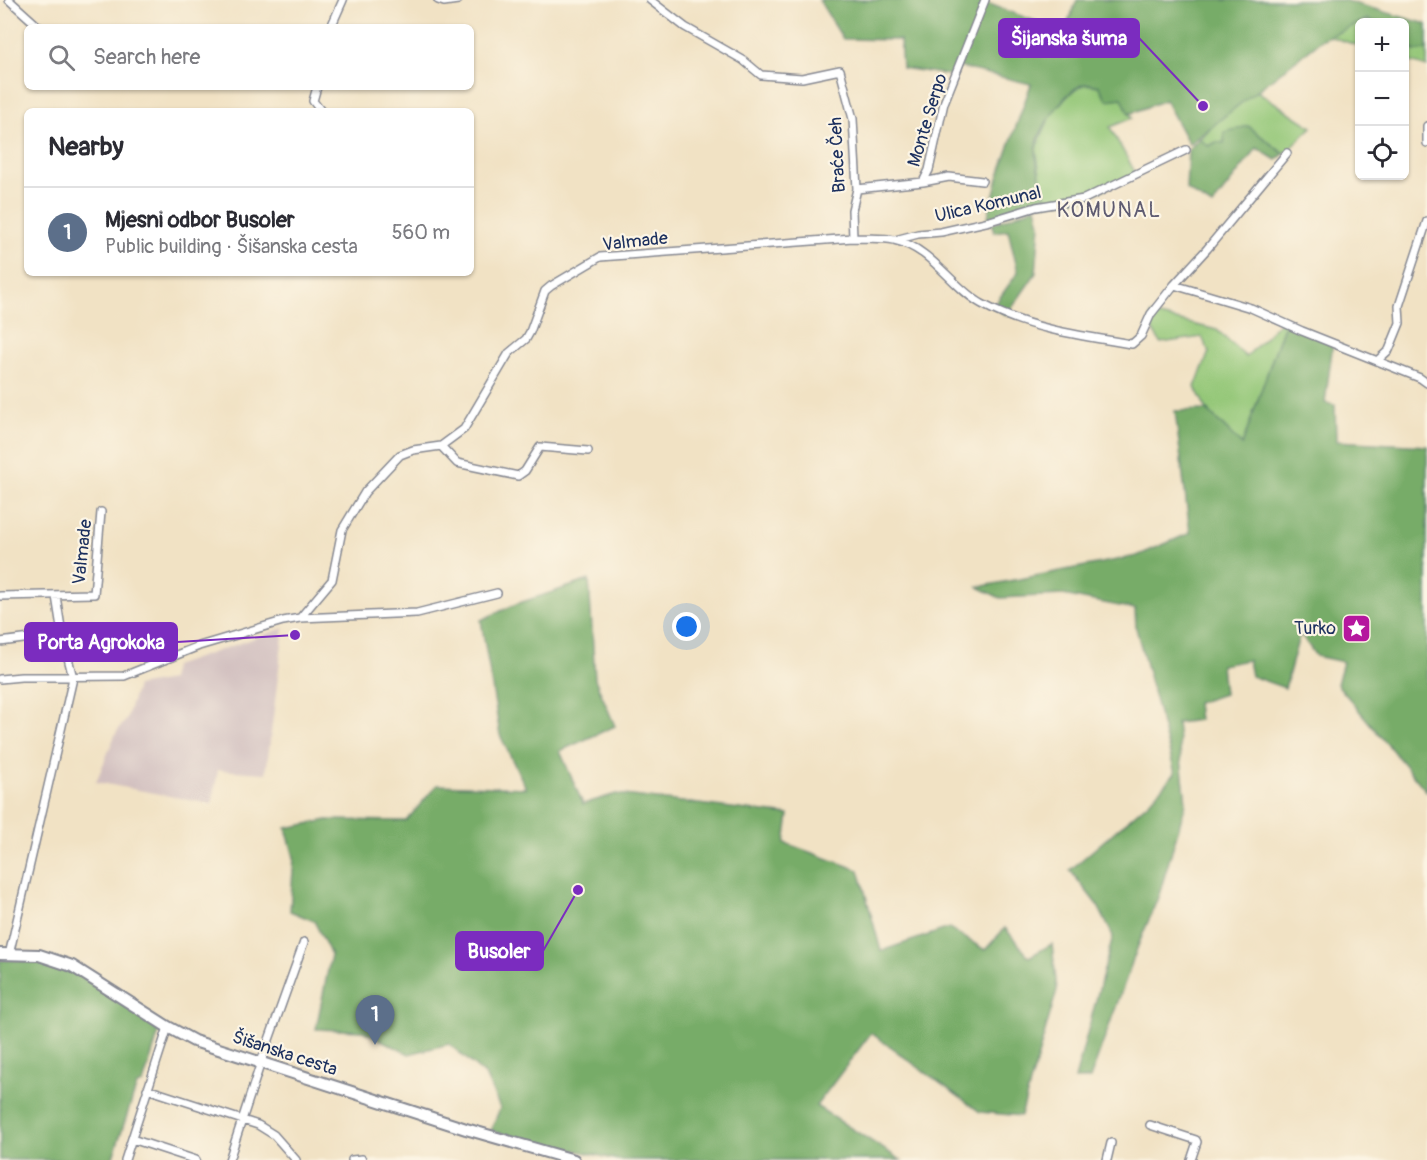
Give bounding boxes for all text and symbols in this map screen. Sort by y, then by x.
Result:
map controls [1355,18,1409,180]
button: + [1355,18,1409,72]
callout: Šijanska šuma [999,19,1139,57]
search box [24,24,474,90]
text: Šijanska šuma [1011,25,1127,51]
icon: search [45,41,78,74]
text: Search here [93,43,200,71]
street label: Monte Serpo [902,70,953,170]
button: − [1355,72,1409,126]
street label: Braće Čeh [824,117,851,193]
button: locate [1355,126,1409,180]
text: Nearby [48,131,124,163]
street label: Ulica Komunal [933,181,1044,228]
district label: KOMUNAL [1056,197,1162,224]
text: Mjesni odbor Busoler [105,206,295,234]
text: 1 [64,220,71,245]
text: 560 m [392,220,450,245]
street label: Valmade [601,227,669,256]
text: Public building · Šišanska cesta [105,234,358,259]
street label: Valmade [68,518,97,586]
your location [672,612,701,641]
place icon: Turko [1341,612,1373,644]
place label: Turko [1294,617,1336,640]
callout: Porta Agrokoka [25,623,177,661]
text: Porta Agrokoka [37,630,165,655]
callout: Busoler [456,932,543,970]
text: Busoler [468,939,531,964]
pin: 1 [356,996,394,1045]
street label: Šišanska cesta [229,1025,341,1081]

